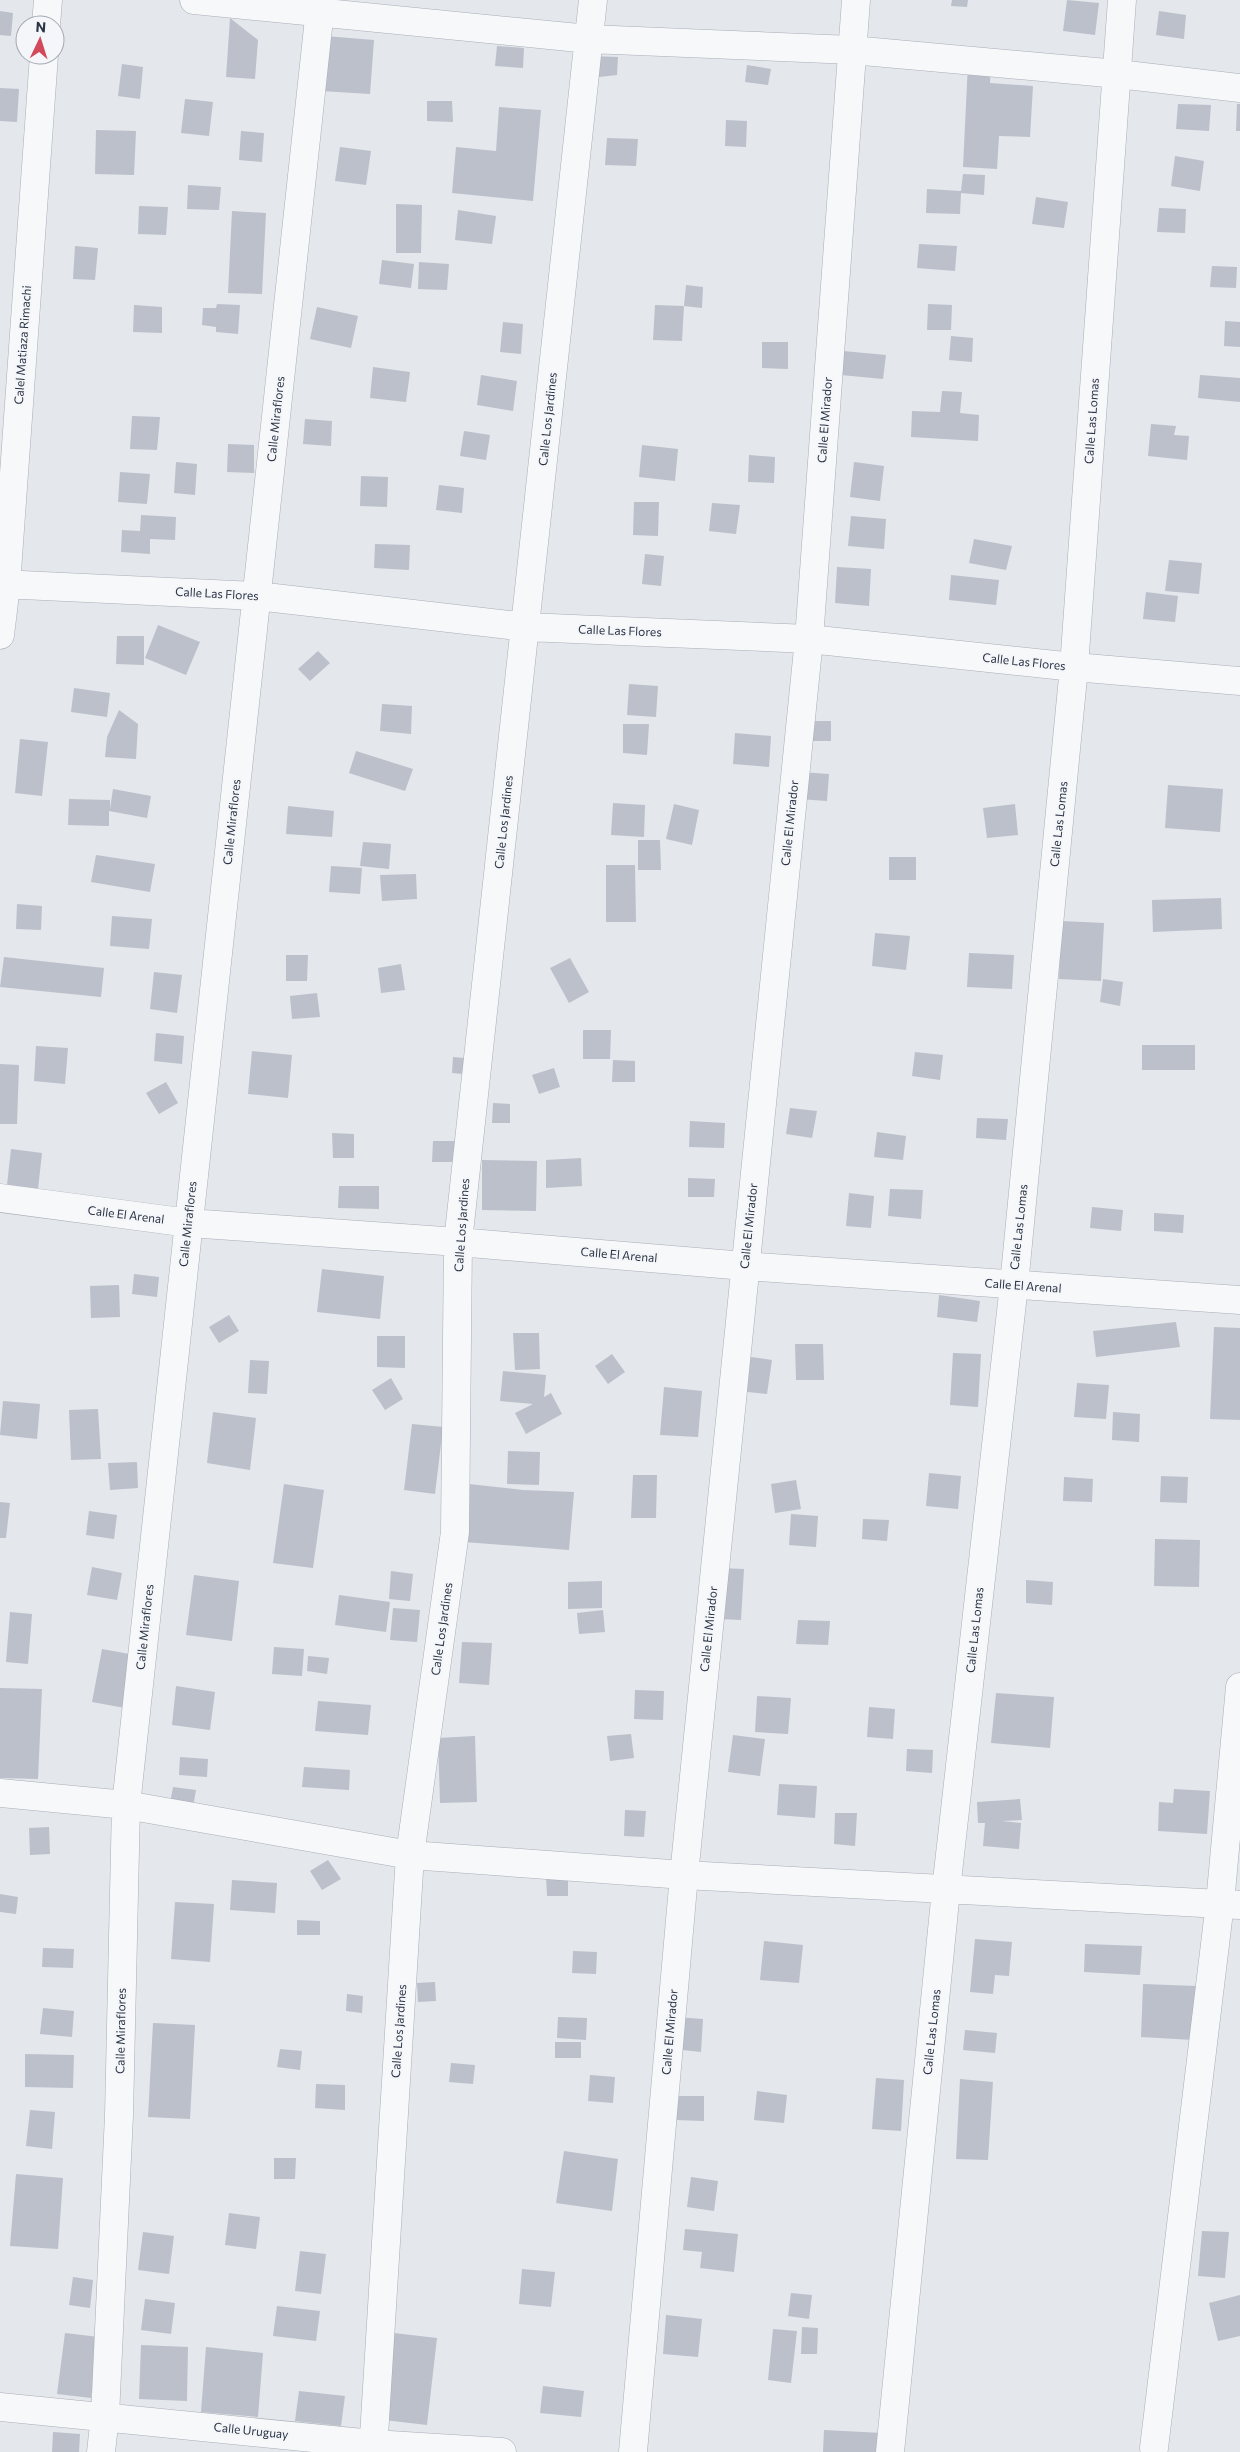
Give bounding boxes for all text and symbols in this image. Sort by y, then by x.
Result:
north arrow [15,15,65,65]
text: N [35,18,47,35]
street label: Calel Matiaza Rimachi [11,285,33,405]
street label: Calle Los Jardines [535,371,560,466]
street label: Calle Miraflores [264,375,286,462]
street label: Calle El Mirador [814,376,834,463]
street label: Calle Las Lomas [1081,377,1101,465]
street label: Calle Las Flores [175,584,259,602]
street label: Calle Las Flores [578,622,662,638]
street label: Calle Las Flores [982,650,1066,672]
street label: Calle Los Jardines [491,774,516,869]
street label: Calle Miraflores [220,778,242,865]
street label: Calle El Mirador [778,779,800,866]
street label: Calle Las Lomas [1047,780,1069,868]
street label: Calle Los Jardines [451,1178,472,1272]
street label: Calle Miraflores [176,1180,198,1267]
street label: Calle El Mirador [737,1182,759,1269]
street label: Calle Las Lomas [1007,1183,1029,1271]
street label: Calle El Arenal [87,1202,165,1226]
street label: Calle El Arenal [580,1244,658,1264]
street label: Calle El Arenal [984,1275,1062,1295]
street label: Calle Los Jardines [428,1581,455,1676]
street label: Calle Miraflores [133,1583,155,1670]
street label: Calle El Mirador [697,1585,719,1672]
street label: Calle Las Lomas [963,1586,985,1674]
street label: Calle Los Jardines [388,1984,409,2078]
street label: Calle Miraflores [112,1988,128,2074]
street label: Calle El Mirador [658,1988,680,2075]
street label: Calle Las Lomas [920,1988,942,2076]
street label: Calle Uruguay [213,2419,289,2441]

